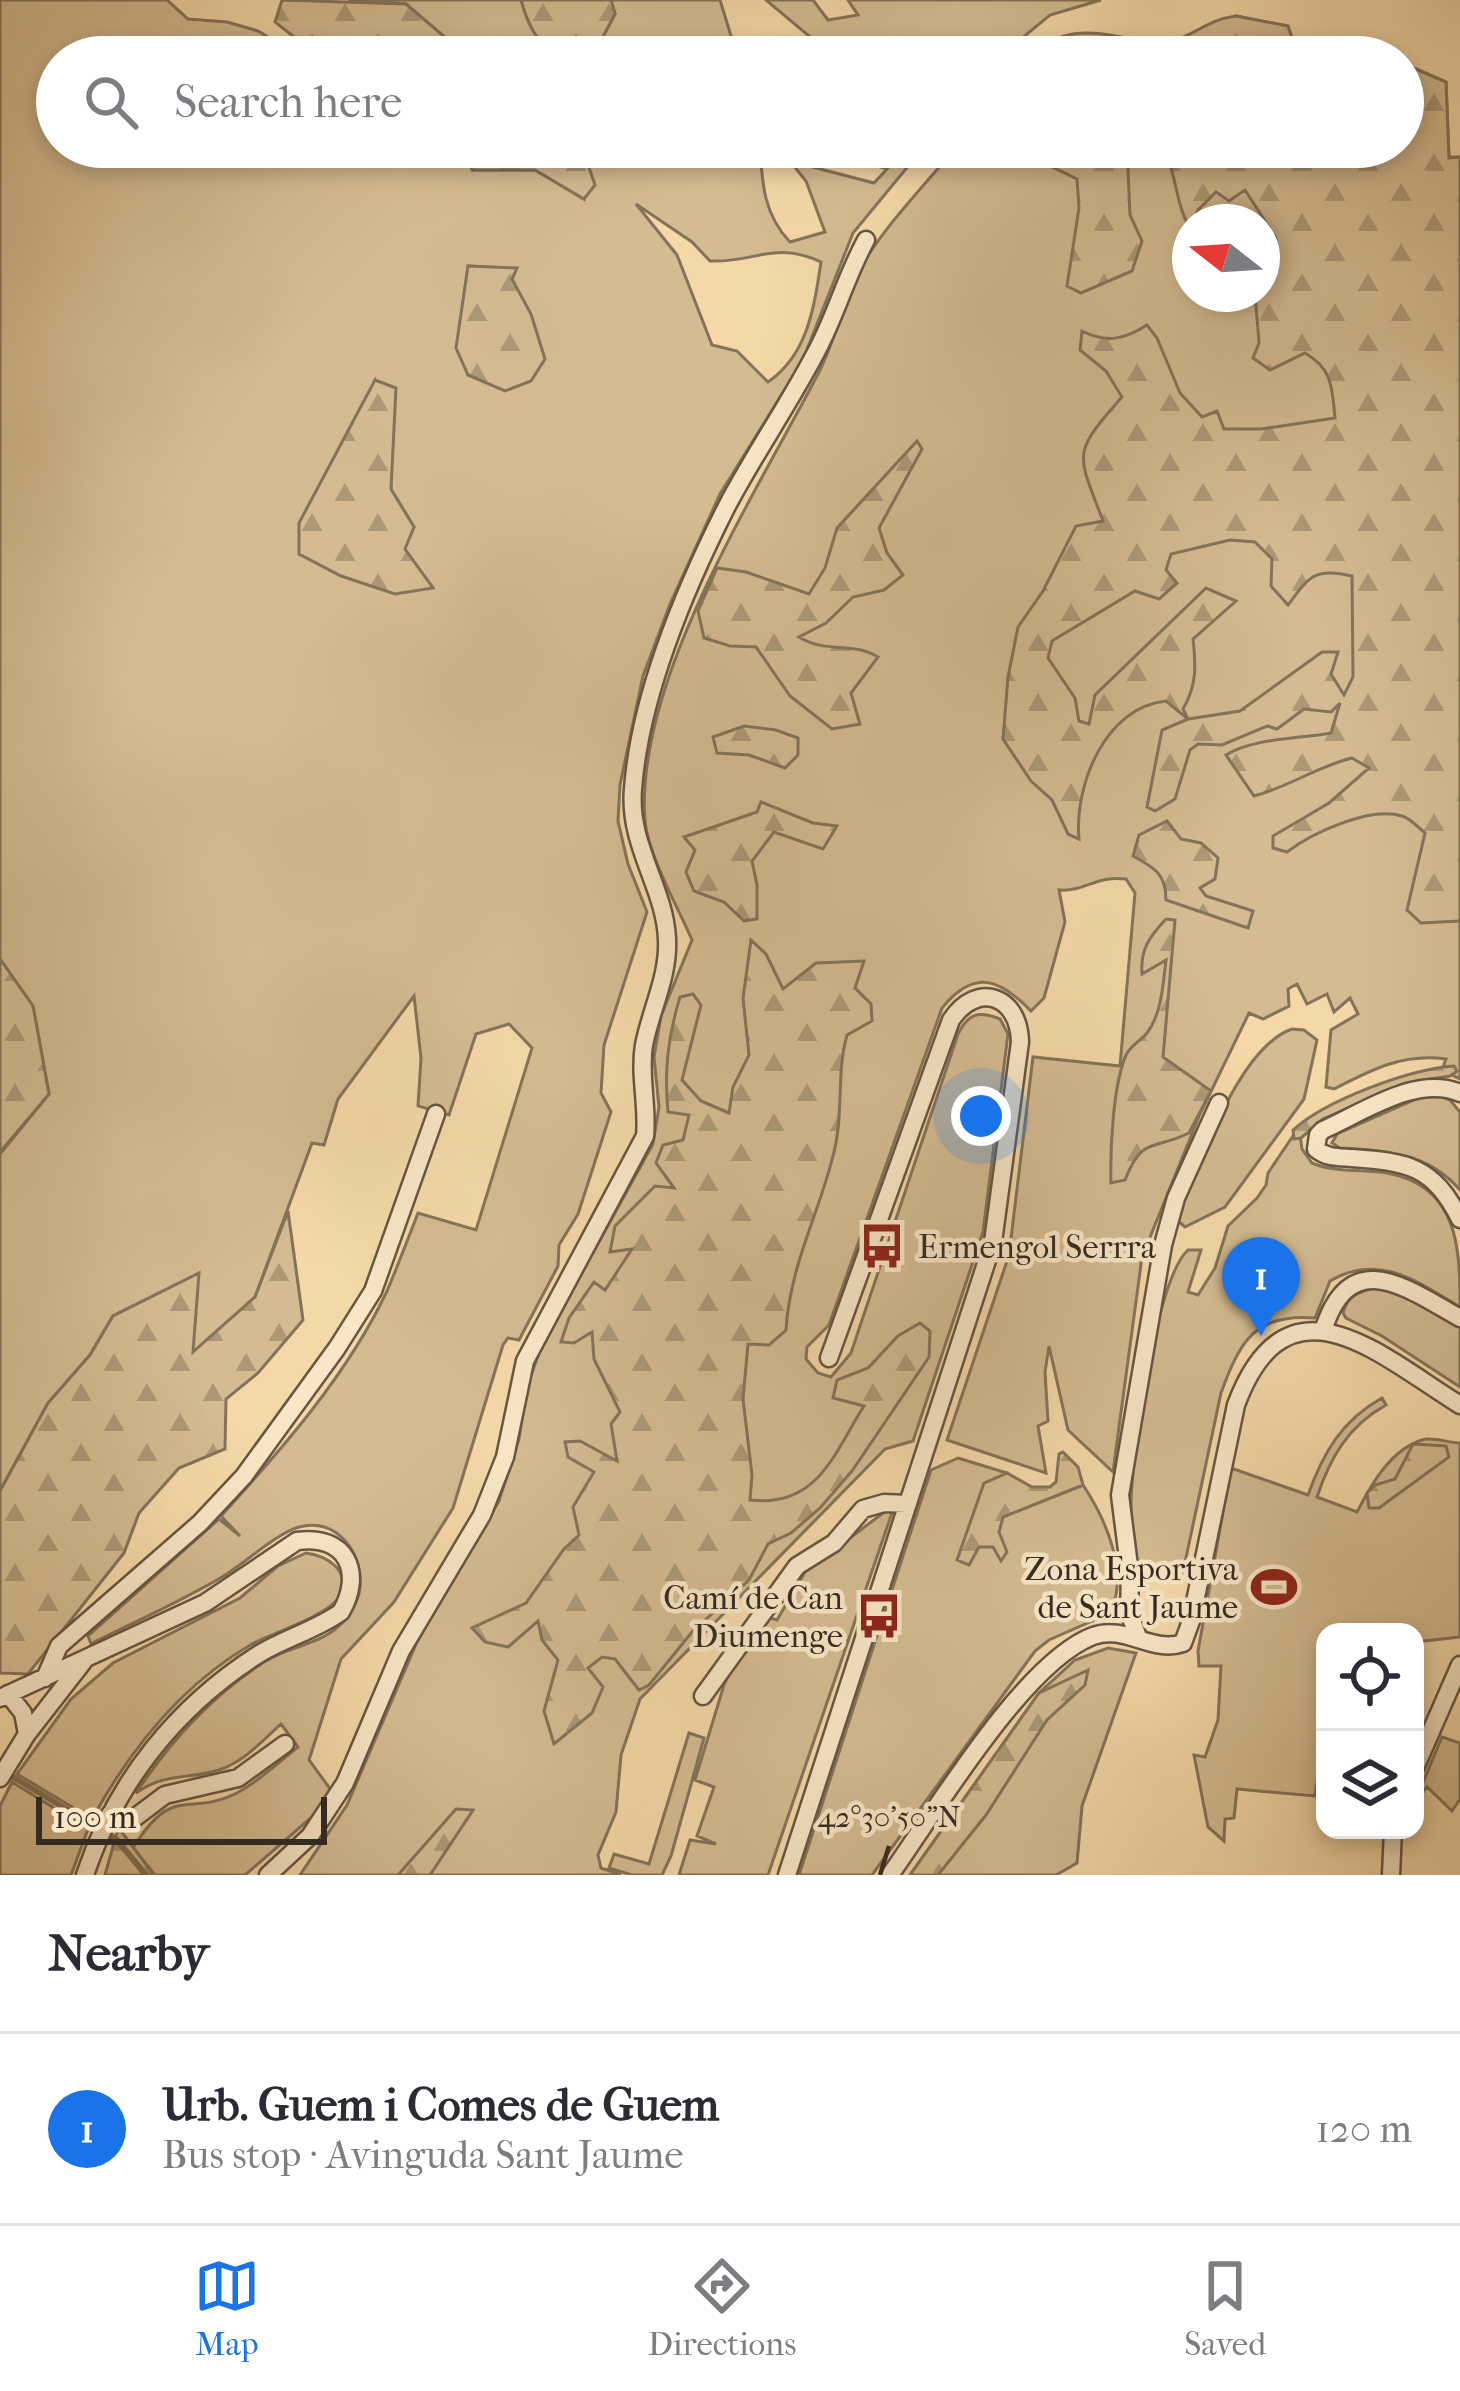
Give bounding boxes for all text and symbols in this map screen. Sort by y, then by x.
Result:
search box [36,36,1424,168]
icon: search [78,69,144,135]
text: Search here [174,76,402,129]
north arrow [1172,204,1280,312]
your location [951,1086,1011,1146]
bus stop icon: Ermengol Serrra [857,1221,907,1271]
place label: Ermengol Serrra [918,1228,1157,1267]
pin: 1 [1222,1237,1300,1336]
place label: Zona Esportiva de Sant Jaume [1024,1550,1239,1627]
sports icon: Zona Esportiva de Sant Jaume [1249,1562,1299,1612]
place label: Camí de Can Diumenge [663,1579,843,1656]
bus stop icon: Camí de Can Diumenge [854,1591,904,1641]
map controls [1316,1623,1424,1839]
button: locate [1316,1623,1424,1731]
button: layers [1316,1731,1424,1839]
scale bar [36,1791,327,1844]
text: 100 m [54,1798,137,1837]
text: 42°30'50"N [817,1800,961,1835]
text: Nearby [48,1923,209,1983]
text: Urb. Guem i Comes de Guem [162,2079,719,2132]
text: 1 [80,2106,94,2152]
text: 120 m [1316,2106,1412,2152]
text: Bus stop · Avinguda Sant Jaume [162,2132,683,2178]
tab: Map [194,2253,260,2364]
tab: Directions [648,2253,796,2364]
tab: Saved [1184,2253,1266,2364]

